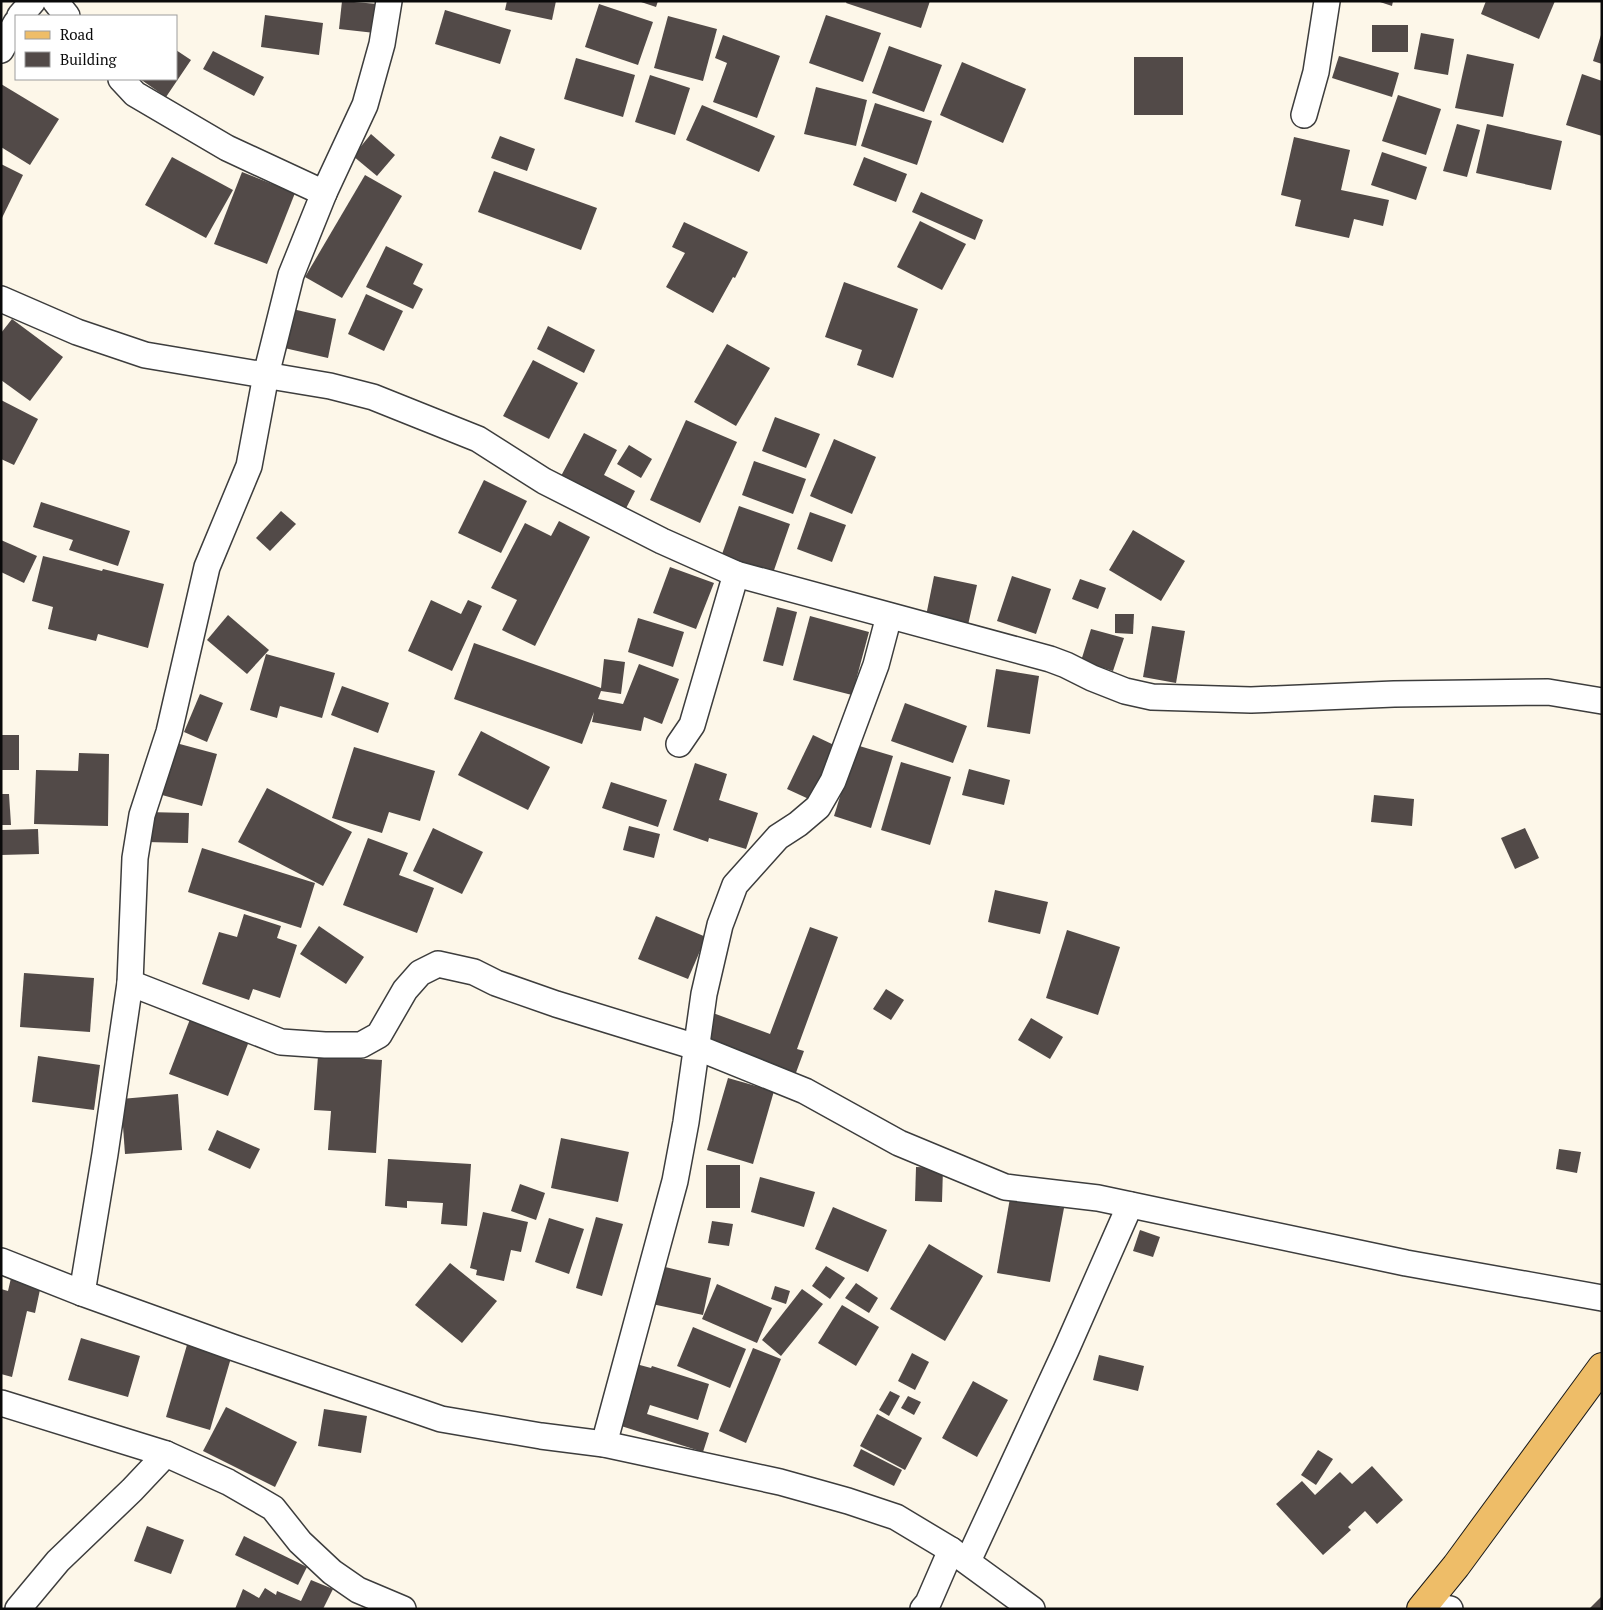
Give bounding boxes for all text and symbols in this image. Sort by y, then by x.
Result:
legend [15,15,178,80]
text: Road [60,24,93,44]
text: Building [60,49,118,69]

